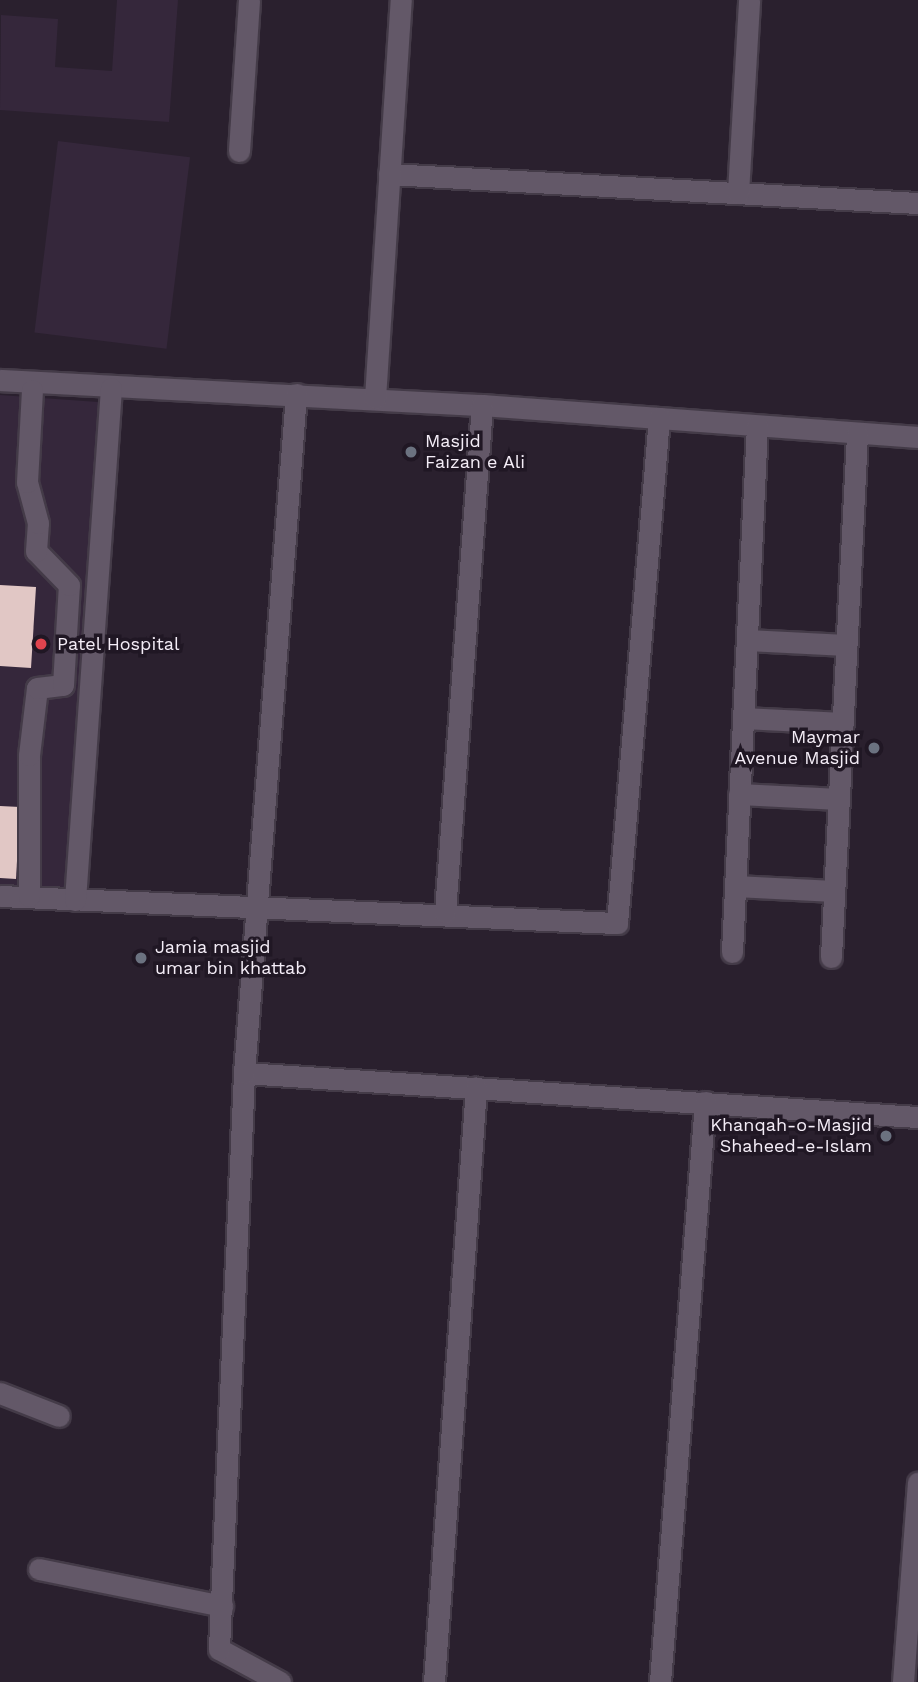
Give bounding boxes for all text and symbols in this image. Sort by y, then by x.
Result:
place label: Masjid Faizan e Ali [425,431,526,474]
marker: Masjid Faizan e Ali [403,444,419,460]
place label: Patel Hospital [57,633,180,655]
marker: Patel Hospital [31,634,51,654]
place label: Maymar Avenue Masjid [734,727,860,770]
marker: Maymar Avenue Masjid [866,740,882,756]
place label: Jamia masjid umar bin khattab [155,937,307,979]
marker: Jamia masjid umar bin khattab [133,950,149,966]
place label: Khanqah-o-Masjid Shaheed-e-Islam [710,1115,872,1158]
marker: Khanqah-o-Masjid Shaheed-e-Islam [878,1128,894,1144]

